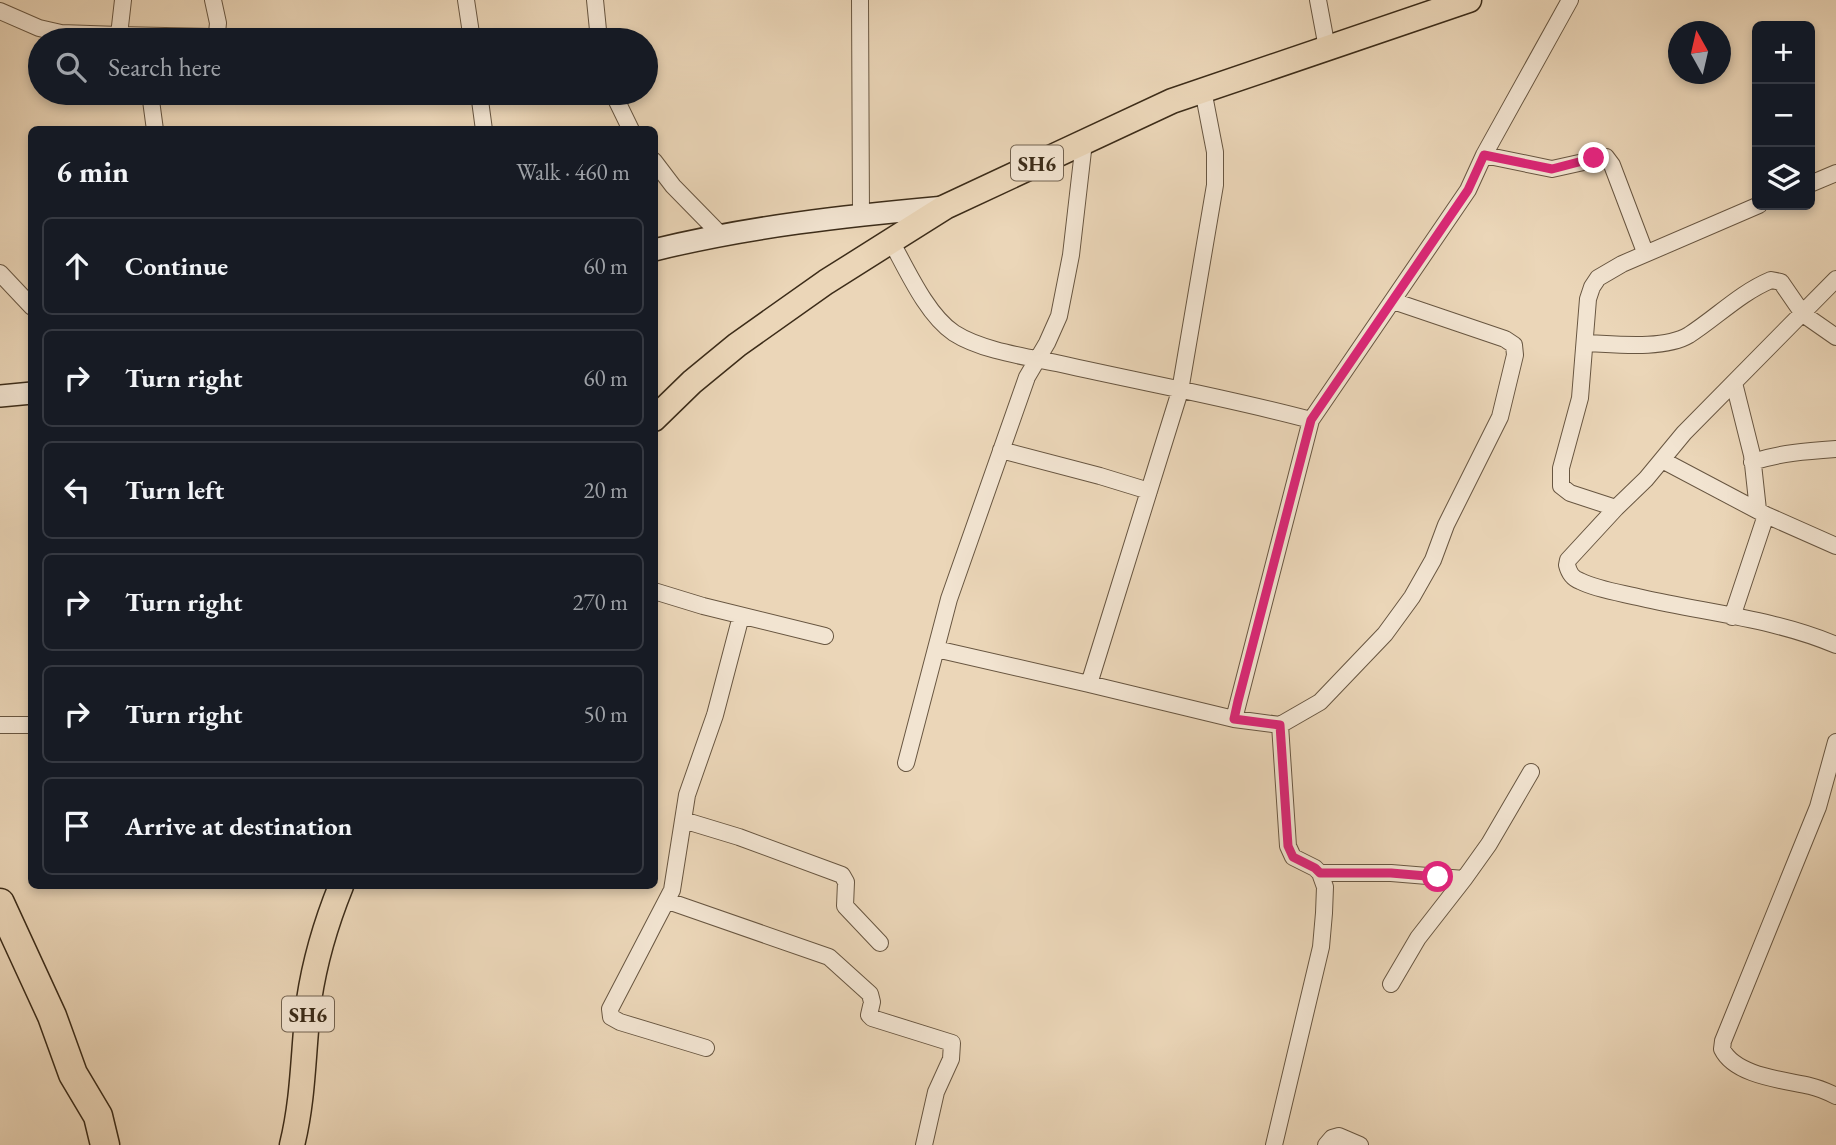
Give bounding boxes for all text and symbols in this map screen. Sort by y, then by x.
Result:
north arrow [1668,21,1731,84]
map controls [1752,21,1815,210]
button: + [1752,21,1815,84]
search box [28,28,658,105]
icon: search [52,48,90,86]
text: Search here [108,50,221,84]
button: − [1752,84,1815,147]
route end [1578,142,1609,173]
road number: SH6 [1011,146,1063,180]
button: layers [1752,147,1815,210]
text: 6 min [56,152,129,191]
text: Walk · 460 m [516,157,630,187]
icon: ahead [58,247,96,285]
text: Continue [125,249,228,283]
text: 60 m [583,251,628,281]
icon: right [58,359,96,397]
text: Turn right [125,361,243,395]
text: 60 m [583,363,628,393]
icon: left [58,471,96,509]
text: Turn left [125,473,224,507]
text: 20 m [583,475,628,505]
icon: right [58,583,96,621]
text: Turn right [125,585,243,619]
text: 270 m [572,587,628,617]
icon: right [58,695,96,733]
text: Turn right [125,697,243,731]
text: 50 m [583,699,628,729]
icon: arrive [58,807,96,845]
text: Arrive at destination [125,809,352,843]
route start [1422,861,1453,892]
road number: SH6 [282,996,334,1032]

